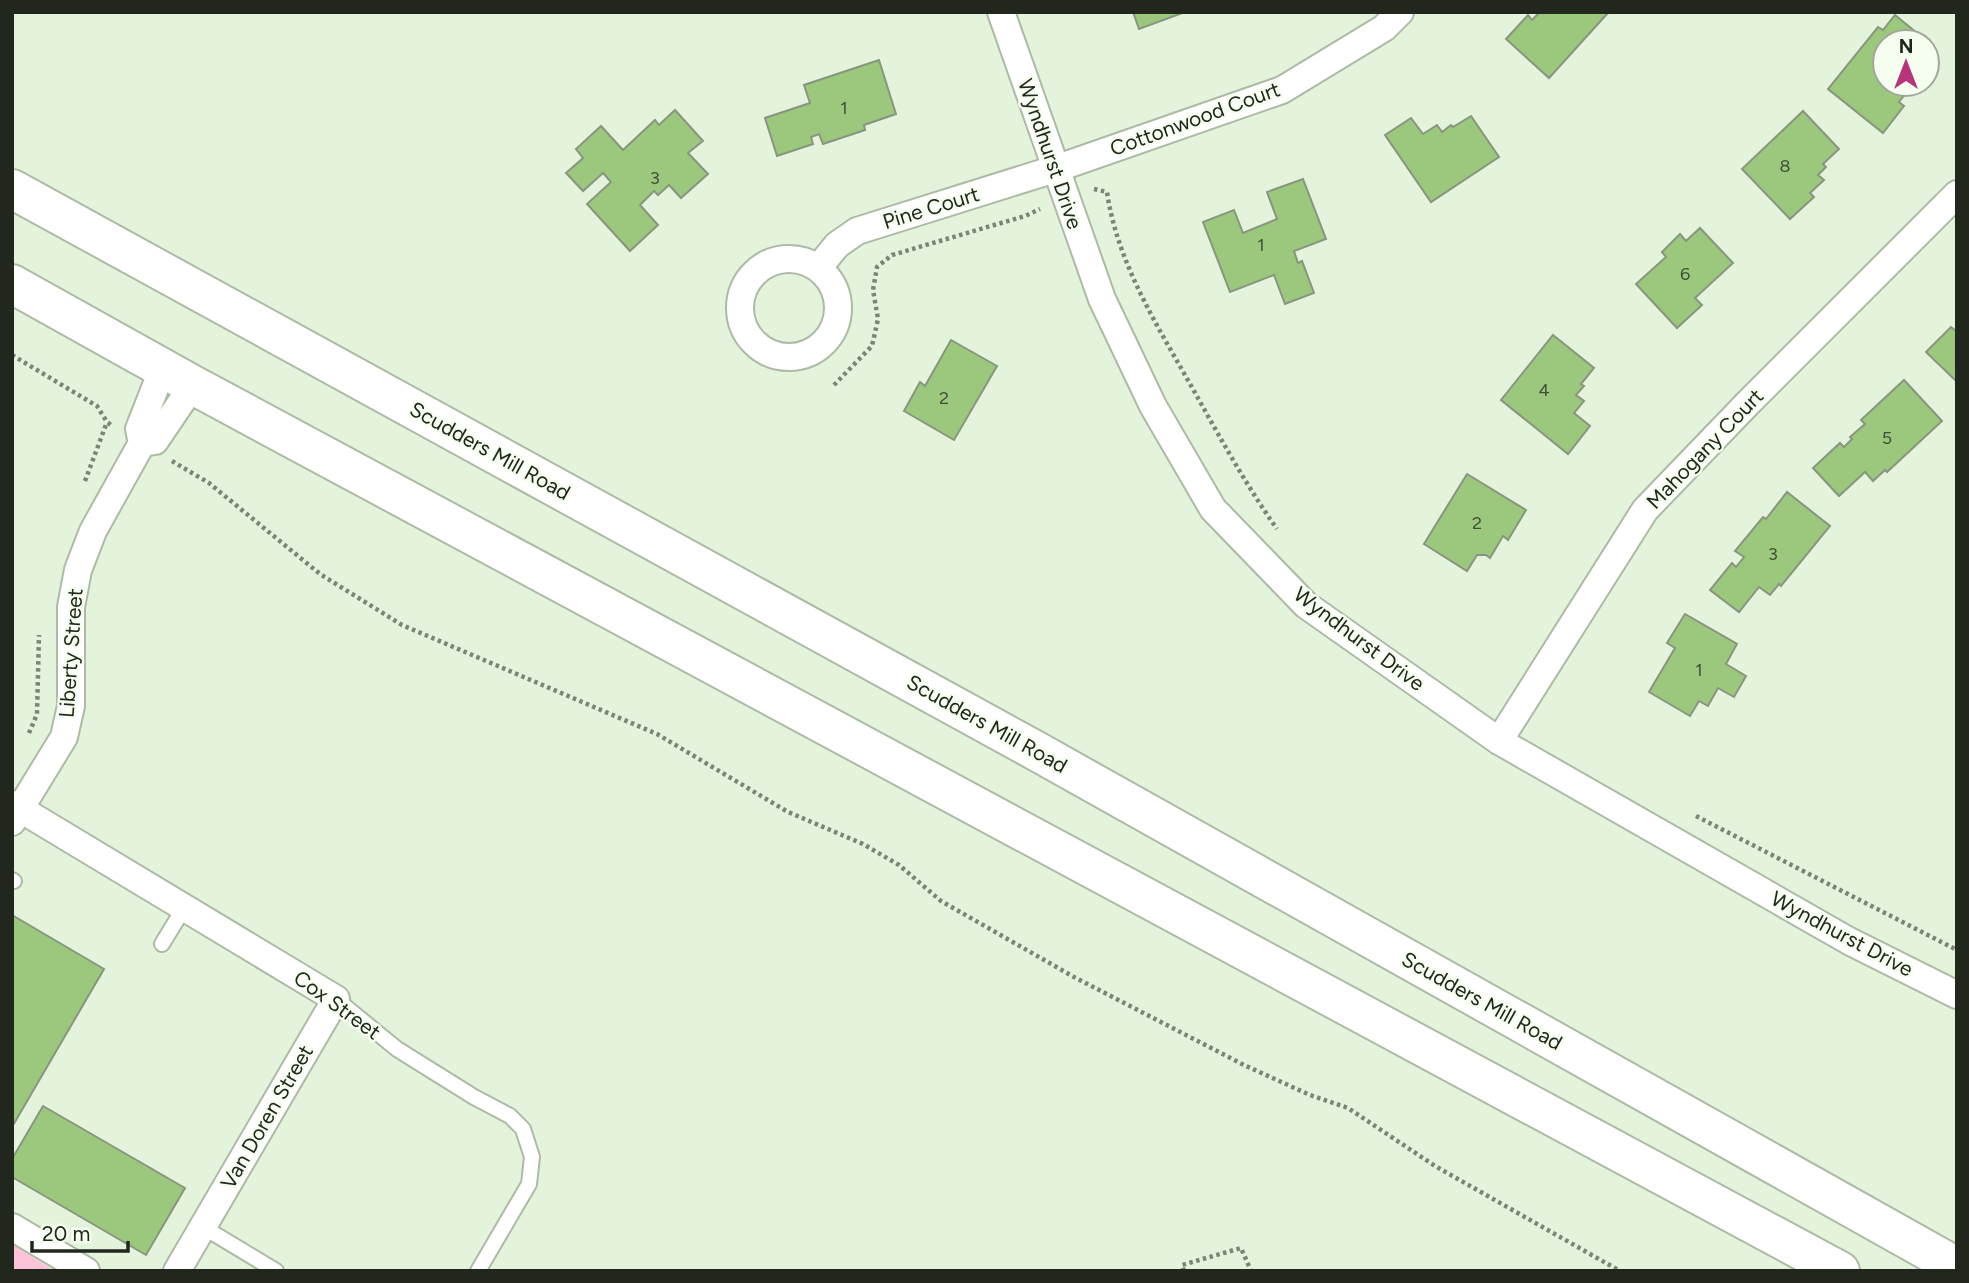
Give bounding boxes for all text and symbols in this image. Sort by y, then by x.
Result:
north arrow [1871,28,1941,98]
text: N [1899,35,1913,58]
street label: Wyndhurst Drive [1013,75,1088,232]
street label: Cottonwood Court [1106,76,1283,161]
house number: 1 [840,97,848,119]
house number: 8 [1779,155,1791,177]
house number: 3 [650,167,660,189]
street label: Pine Court [880,181,982,234]
house number: 1 [1257,234,1265,256]
house number: 6 [1680,263,1690,285]
house number: 4 [1538,379,1550,401]
street label: Mahogany Court [1641,383,1768,514]
house number: 2 [939,387,949,409]
street label: Scudders Mill Road [406,396,575,505]
house number: 5 [1882,427,1892,449]
house number: 2 [1472,512,1482,534]
house number: 3 [1768,543,1778,565]
street label: Wyndhurst Drive [1289,581,1430,696]
street label: Liberty Street [54,587,87,718]
house number: 1 [1695,659,1703,681]
street label: Scudders Mill Road [903,669,1072,778]
street label: Wyndhurst Drive [1767,886,1918,982]
street label: Scudders Mill Road [1398,946,1567,1055]
street label: Cox Street [289,965,386,1044]
street label: Van Doren Street [215,1040,318,1193]
scale bar [32,1210,128,1254]
text: 20 m [42,1221,90,1246]

